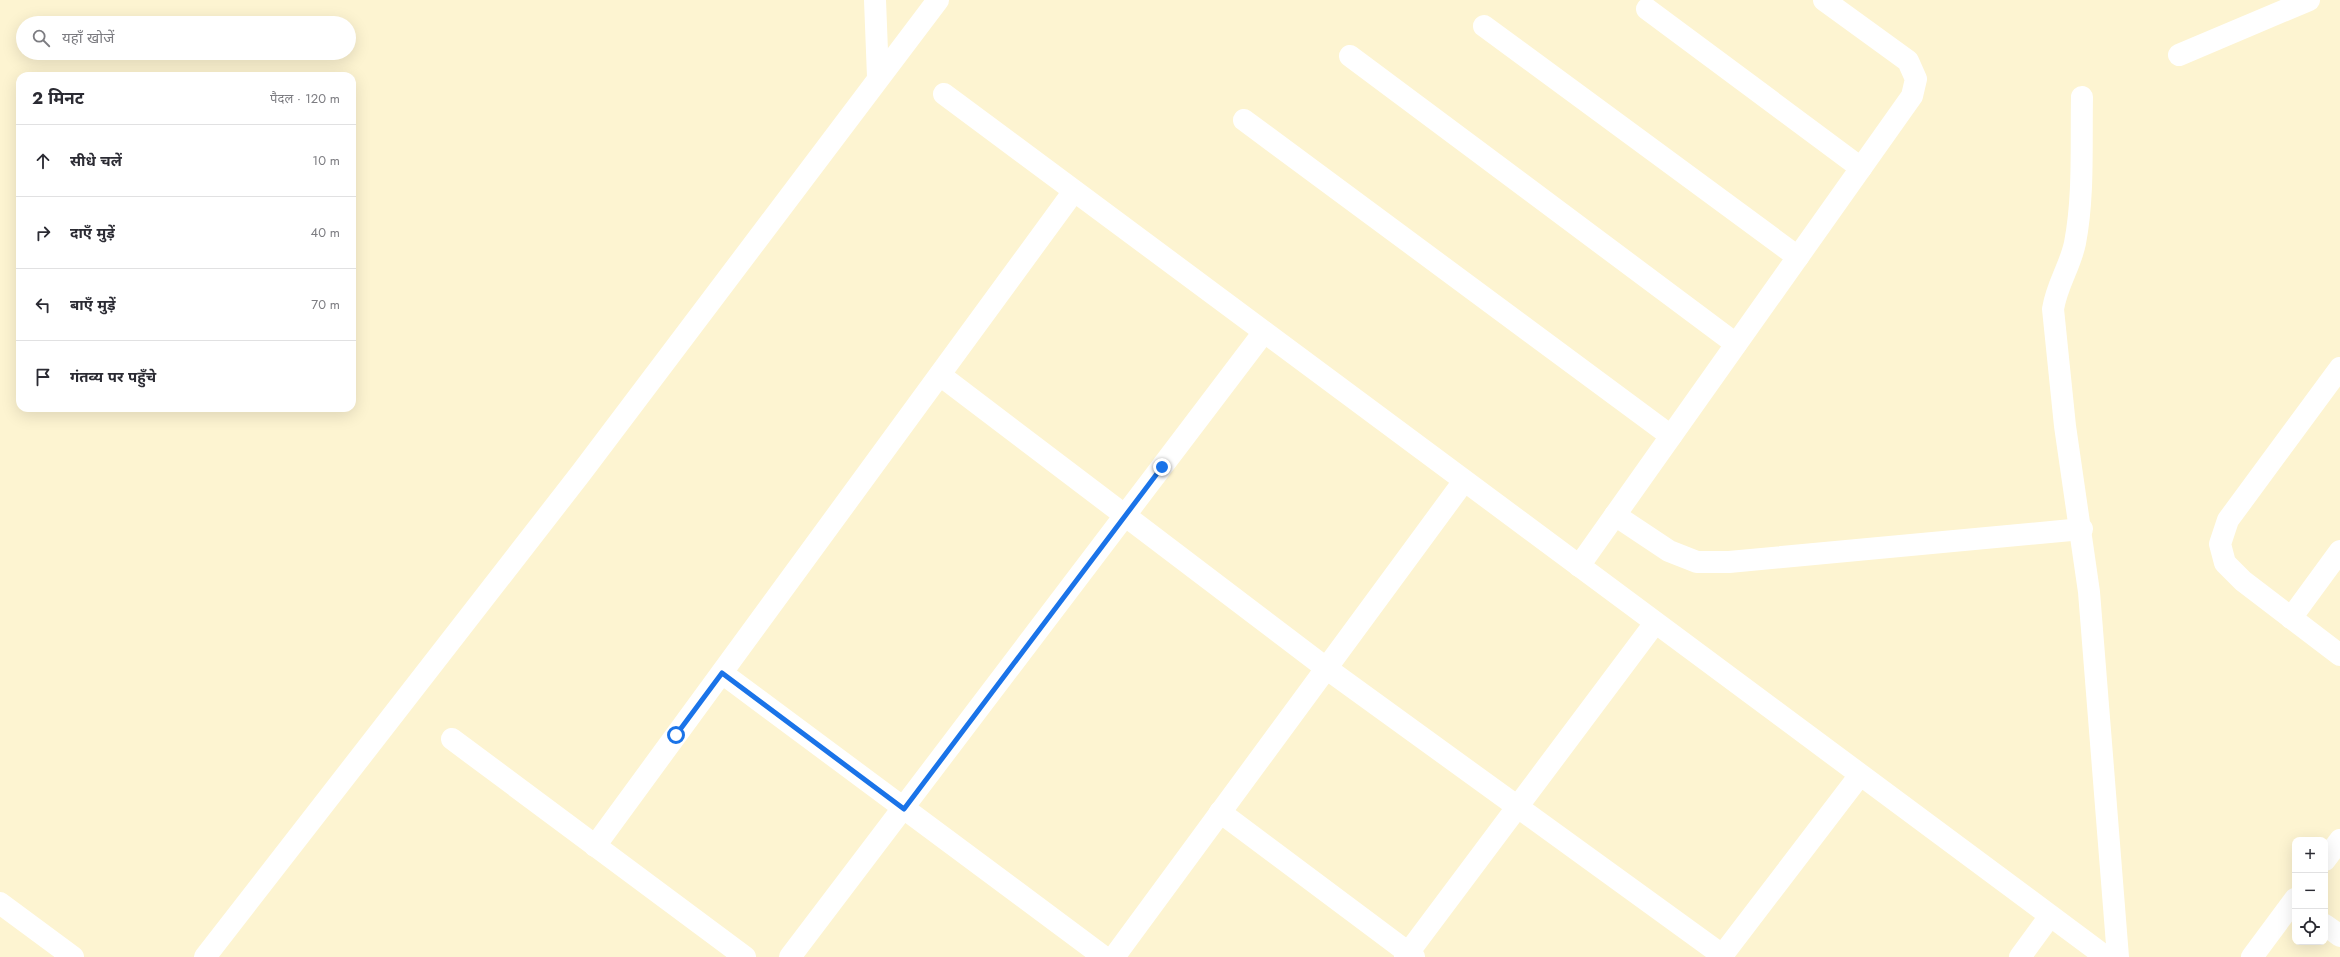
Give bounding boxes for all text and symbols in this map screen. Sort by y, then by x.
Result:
search box [16,16,356,60]
icon: search [30,27,52,49]
text: यहाँ खोजें [62,27,114,49]
text: 2 मिनट [32,86,84,110]
text: पैदल · 120 m [270,89,340,108]
icon: ahead [32,150,54,172]
text: सीधे चलें [70,150,122,172]
text: 10 m [312,151,340,170]
icon: right [32,222,54,244]
text: दाएँ मुड़ें [70,222,115,244]
text: 40 m [311,223,340,242]
icon: left [32,294,54,316]
text: बाएँ मुड़ें [70,294,116,316]
text: 70 m [311,295,340,314]
icon: arrive [32,366,54,388]
text: गंतव्य पर पहुँचे [70,366,156,388]
route end [1153,458,1171,476]
route start [667,726,685,744]
map controls [2292,837,2328,945]
button: + [2292,837,2328,873]
button: − [2292,873,2328,909]
button: locate [2292,909,2328,945]

